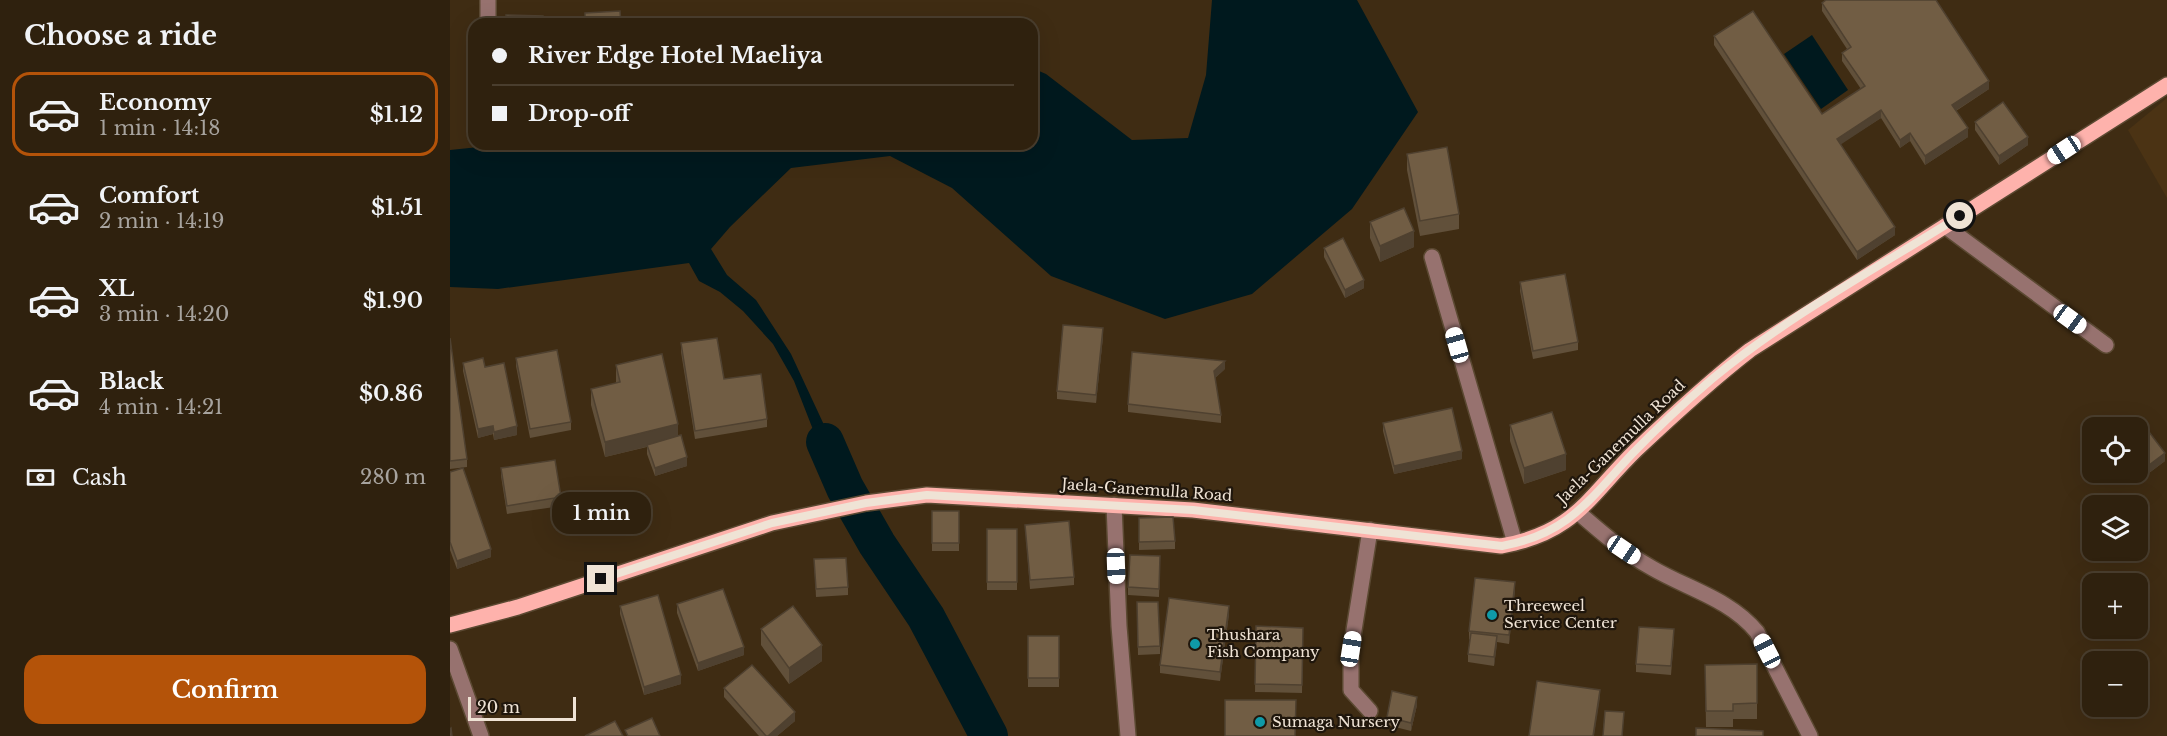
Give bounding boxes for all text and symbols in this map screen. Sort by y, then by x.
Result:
text: Choose a ride [24,19,217,52]
text: River Edge Hotel Maeliya [528,42,823,69]
icon: car [27,87,81,141]
text: Economy [99,89,211,116]
text: Drop-off [528,100,630,127]
text: $1.12 [370,101,423,128]
text: 1 min · 14:18 [99,116,220,140]
car [2044,133,2084,167]
icon: car [27,180,81,234]
text: Comfort [99,182,199,209]
text: $1.51 [371,194,423,221]
route start [1946,202,1973,229]
text: 2 min · 14:19 [99,209,224,233]
icon: car [27,273,81,327]
text: XL [99,275,134,302]
text: $1.90 [363,287,423,314]
car [2050,301,2090,337]
text: 3 min · 14:20 [99,302,229,326]
car [1443,325,1471,365]
icon: car [27,366,81,420]
text: Black [99,368,164,395]
street label: Jaela-Ganemulla Road [1551,375,1689,509]
text: $0.86 [359,380,423,407]
text: 4 min · 14:21 [99,395,223,419]
map controls [2082,417,2148,717]
button: locate [2082,417,2148,483]
icon: cash [24,461,57,494]
text: Cash [72,464,127,491]
text: 280 m [360,465,426,489]
street label: Jaela-Ganemulla Road [1059,474,1233,505]
callout: 1 min [552,492,651,534]
button: layers [2082,495,2148,561]
text: 1 min [573,501,630,525]
car [1604,532,1644,568]
car [1106,548,1126,584]
route end [587,565,614,592]
button: + [2082,573,2148,639]
place label: Threeweel Service Center [1504,596,1618,632]
marker: Threeweel Service Center [1485,608,1499,622]
place label: Thushara Fish Company [1207,625,1320,661]
car [1339,630,1363,668]
car [1751,631,1783,671]
marker: Thushara Fish Company [1188,637,1202,651]
button: − [2082,651,2148,717]
button: Confirm [24,655,426,724]
scale bar [468,694,576,722]
text: 20 m [477,697,520,717]
place label: Sumaga Nursery [1272,712,1400,731]
marker: Sumaga Nursery [1253,715,1267,729]

